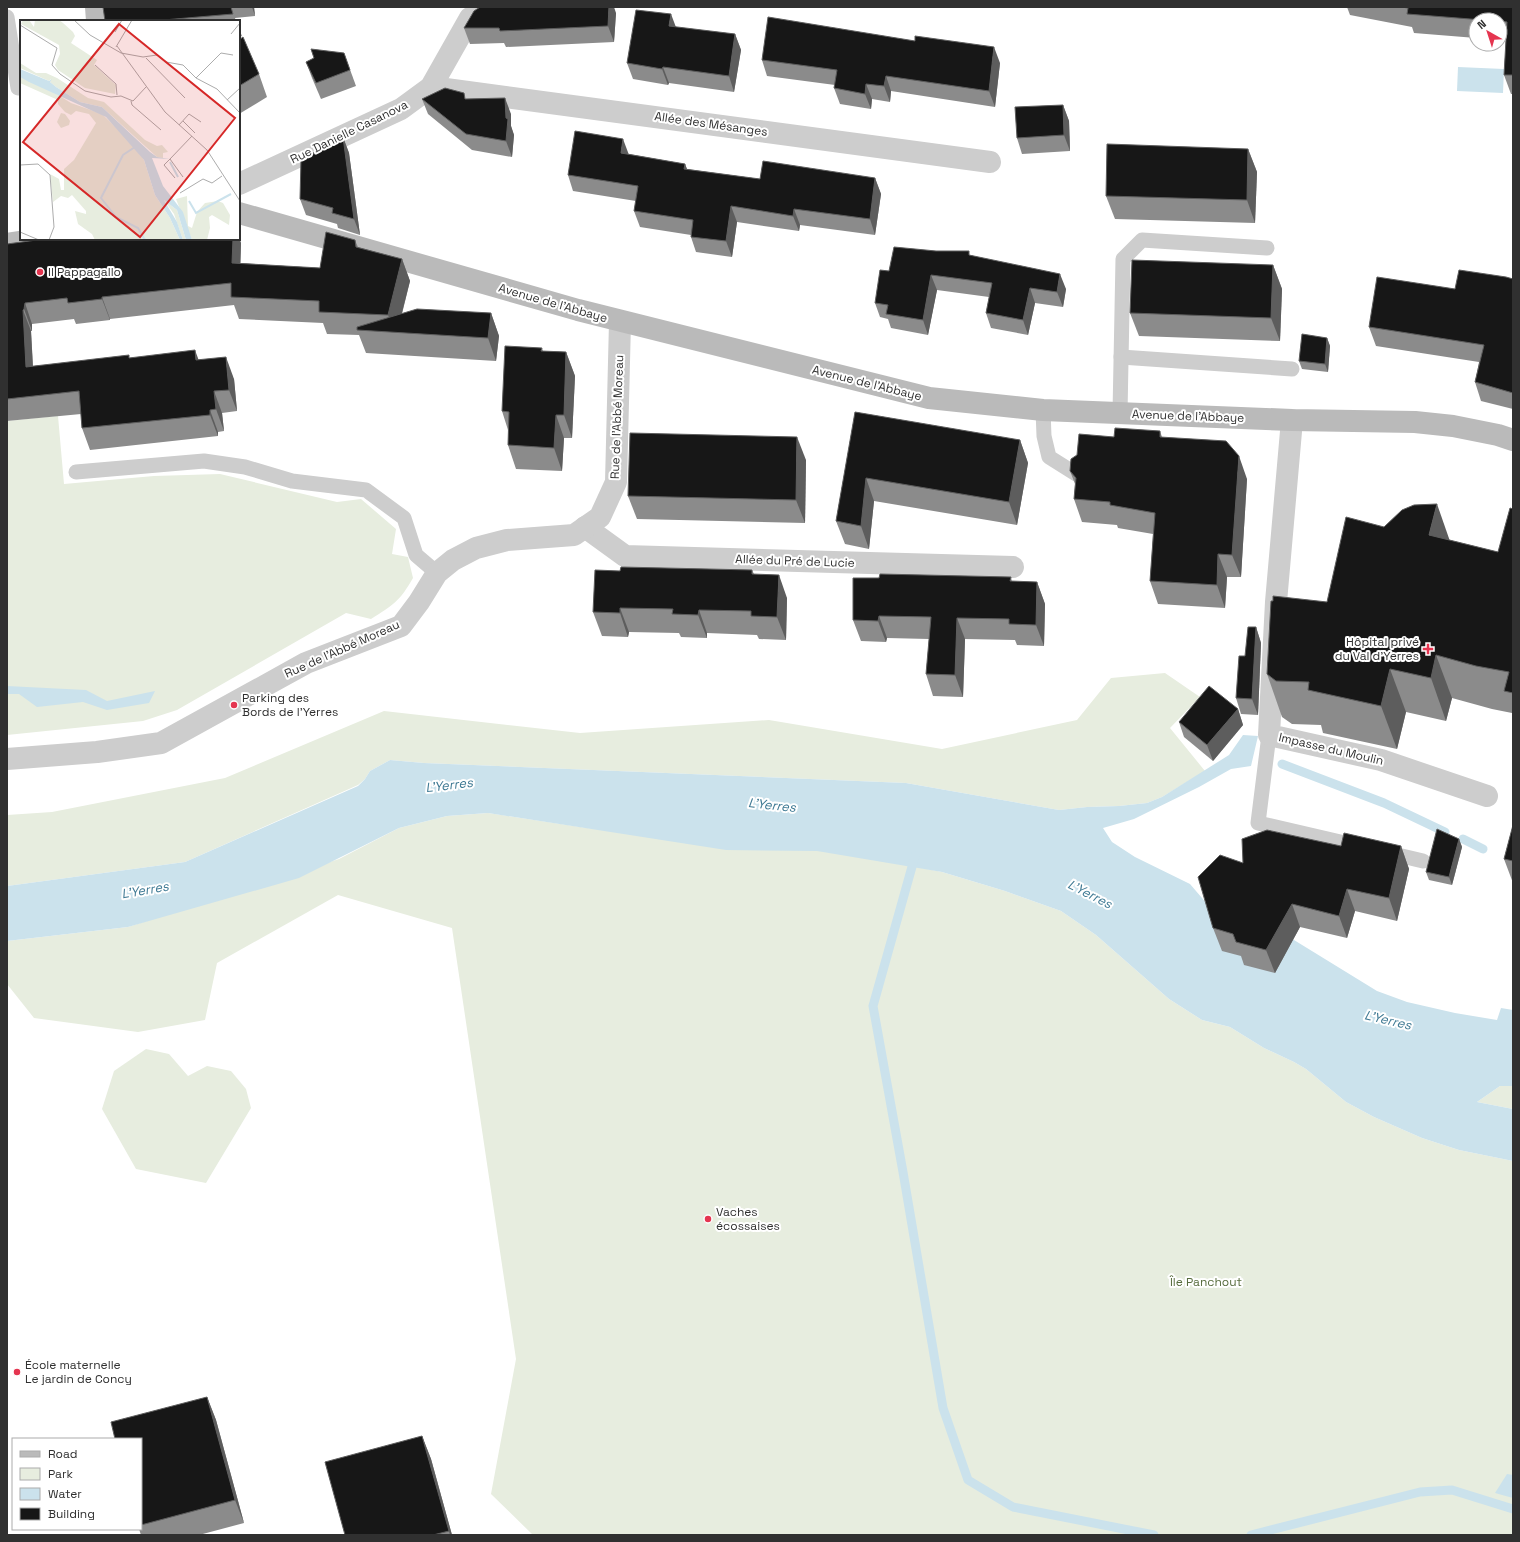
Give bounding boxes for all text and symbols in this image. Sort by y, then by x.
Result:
north arrow [1468,12,1508,52]
text: N [1474,16,1489,32]
inset map [20,20,240,240]
street label: Rue Danielle Casanova [288,97,411,167]
street label: Allée des Mésanges [653,108,769,140]
place label: Il Pappagallo [48,264,121,280]
marker: Il Pappagallo [35,267,45,277]
street label: Avenue de l'Abbaye [497,280,609,326]
street label: Rue de l'Abbé Moreau [607,355,627,479]
street label: Avenue de l'Abbaye [810,362,924,404]
street label: Avenue de l'Abbaye [1131,406,1245,426]
street label: Allée du Pré de Lucie [735,551,855,571]
street label: Rue de l'Abbé Moreau [282,616,402,682]
place label: Hôpital privé du Val d'Yerres [1335,634,1419,664]
marker: Hôpital privé du Val d'Yerres [1422,643,1434,655]
place label: Parking des Bords de l'Yerres [242,690,338,720]
marker: Parking des Bords de l'Yerres [229,700,239,710]
street label: Impasse du Moulin [1277,729,1385,769]
water label: L'Yerres [424,774,475,796]
water label: L'Yerres [747,794,798,816]
water label: L'Yerres [1065,876,1116,913]
water label: L'Yerres [120,877,171,903]
water label: L'Yerres [1363,1006,1414,1034]
place label: Vaches écossaises [716,1204,780,1234]
marker: Vaches écossaises [703,1214,713,1224]
park label: Île Panchout [1169,1274,1242,1290]
place label: École maternelle Le jardin de Concy [25,1357,132,1387]
marker: École maternelle Le jardin de Concy [12,1367,22,1377]
legend [12,1438,142,1530]
text: Road [48,1446,77,1462]
text: Park [48,1466,73,1482]
text: Water [48,1486,82,1502]
text: Building [48,1506,95,1522]

